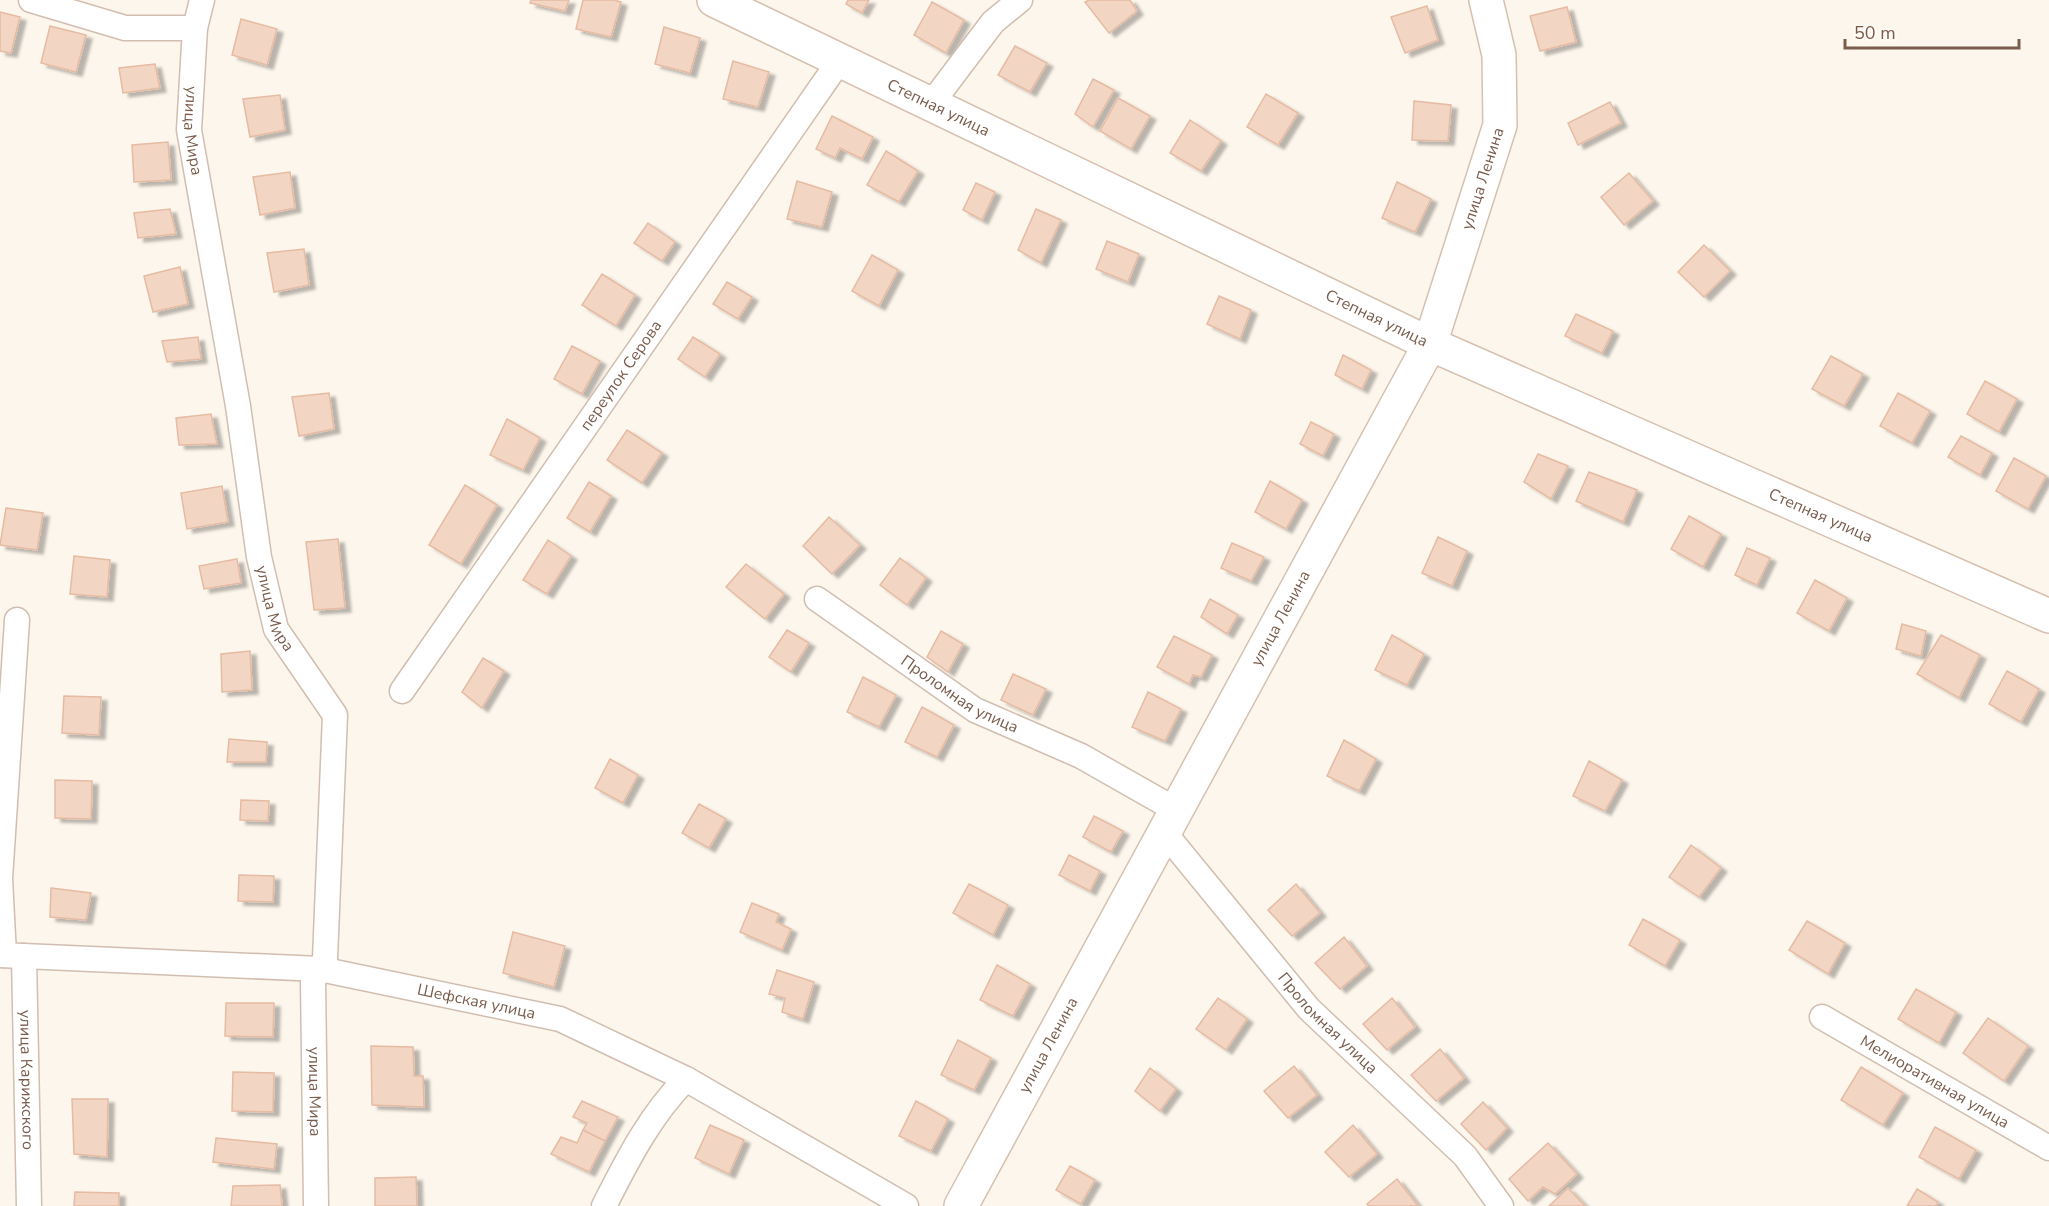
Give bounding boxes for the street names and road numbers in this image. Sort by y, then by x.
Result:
street label: Степная улица [883,74,993,142]
street label: улица Мира [178,85,208,177]
street label: улица Ленина [1456,125,1510,232]
street label: Степная улица [1322,284,1431,352]
street label: переулок Серова [575,316,667,435]
street label: Степная улица [1765,483,1876,548]
street label: улица Мира [250,563,299,656]
street label: улица Ленина [1246,566,1316,670]
street label: Проломная улица [896,650,1022,739]
street label: Проломная улица [1272,968,1382,1079]
street label: Шефская улица [415,979,537,1025]
street label: улица Ленина [1013,993,1083,1097]
street label: улица Карижского [14,1010,39,1150]
street label: Мелиоративная улица [1856,1030,2013,1134]
street label: улица Мира [303,1047,326,1137]

